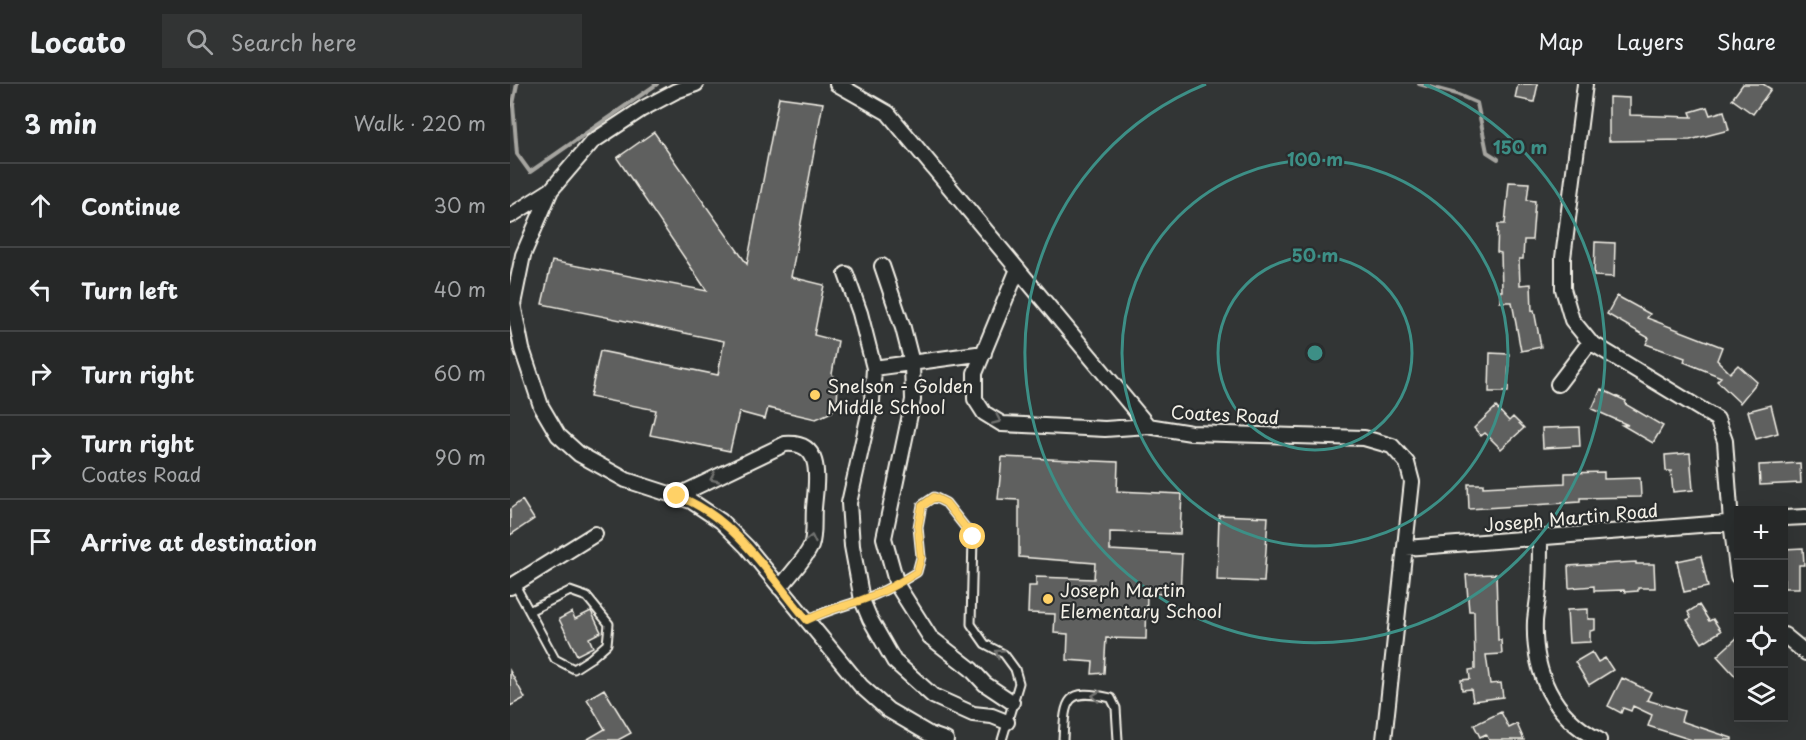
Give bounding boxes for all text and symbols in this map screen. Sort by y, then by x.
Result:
search box [162,14,582,68]
text: Locato [30,20,126,63]
icon: search [183,25,216,58]
text: Search here [231,25,357,58]
text: Map [1539,25,1583,57]
text: Layers [1616,25,1684,57]
text: Share [1717,25,1776,57]
text: 3 min [24,104,97,143]
text: Walk · 220 m [354,108,486,138]
text: 150 m [1493,133,1547,160]
text: 100 m [1287,145,1343,172]
icon: ahead [24,189,57,222]
text: Continue [81,189,180,222]
text: 30 m [433,190,486,220]
text: 50 m [1292,241,1338,268]
icon: left [24,273,57,306]
text: Turn left [81,273,178,306]
text: 40 m [434,274,486,304]
centre of rings [1305,343,1325,363]
icon: right [24,357,57,390]
text: Turn right [81,357,194,390]
text: 60 m [434,358,486,388]
place label: Snelson - Golden Middle School [827,372,973,420]
marker: Snelson - Golden Middle School [808,388,822,402]
street label: Coates Road [1170,398,1280,430]
one-way arrow [991,413,1002,425]
text: Turn right [81,426,194,459]
icon: right [24,441,57,474]
text: 90 m [435,442,486,472]
text: Coates Road [81,459,201,489]
one-way arrow [710,470,721,482]
route end [663,482,689,508]
street label: Joseph Martin Road [1483,496,1659,538]
map controls [1734,506,1788,722]
button: + [1734,506,1788,560]
route start [959,523,985,549]
icon: arrive [24,525,57,558]
text: Arrive at destination [81,525,317,558]
one-way arrow [804,534,817,544]
button: − [1734,560,1788,614]
place label: Joseph Martin Elementary School [1060,576,1222,624]
marker: Joseph Martin Elementary School [1041,592,1055,606]
button: locate [1734,614,1788,668]
one-way arrow [995,649,1006,660]
button: layers [1734,668,1788,722]
one-way arrow [1092,690,1101,702]

